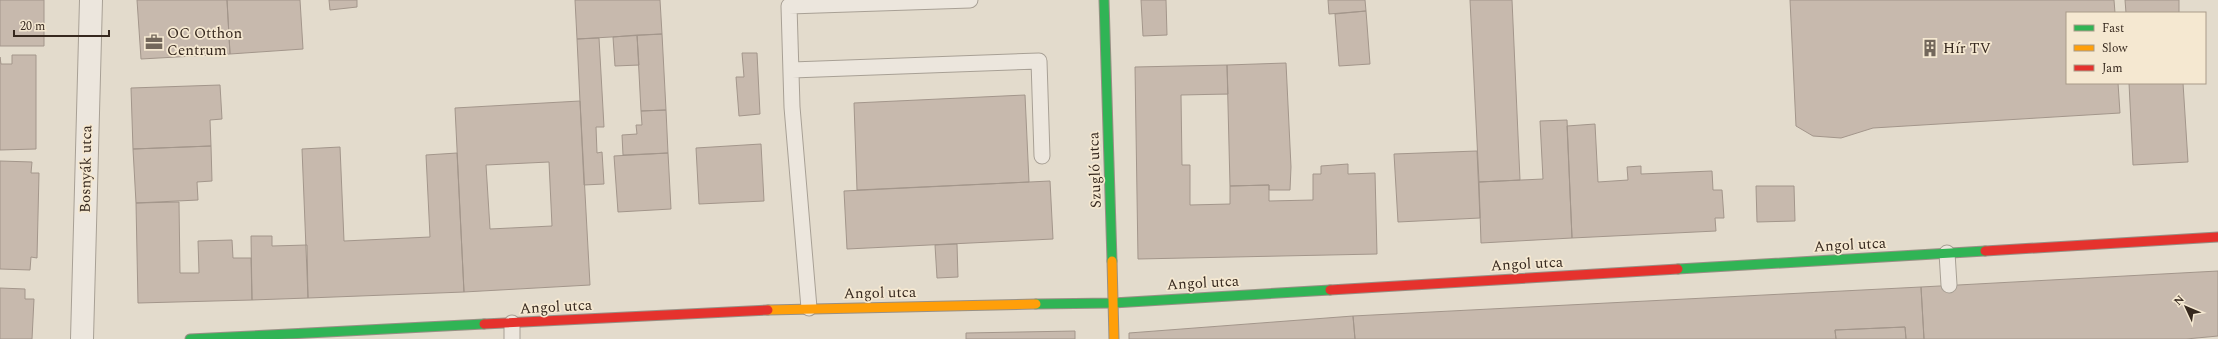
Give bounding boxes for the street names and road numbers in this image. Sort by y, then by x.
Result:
street label: Bosnyák utca [74,124,98,213]
street label: Szugló utca [1082,131,1108,209]
street label: Angol utca [1813,232,1887,258]
street label: Angol utca [1490,251,1564,277]
street label: Angol utca [1166,270,1240,296]
street label: Angol utca [844,281,917,305]
street label: Angol utca [519,294,593,320]

